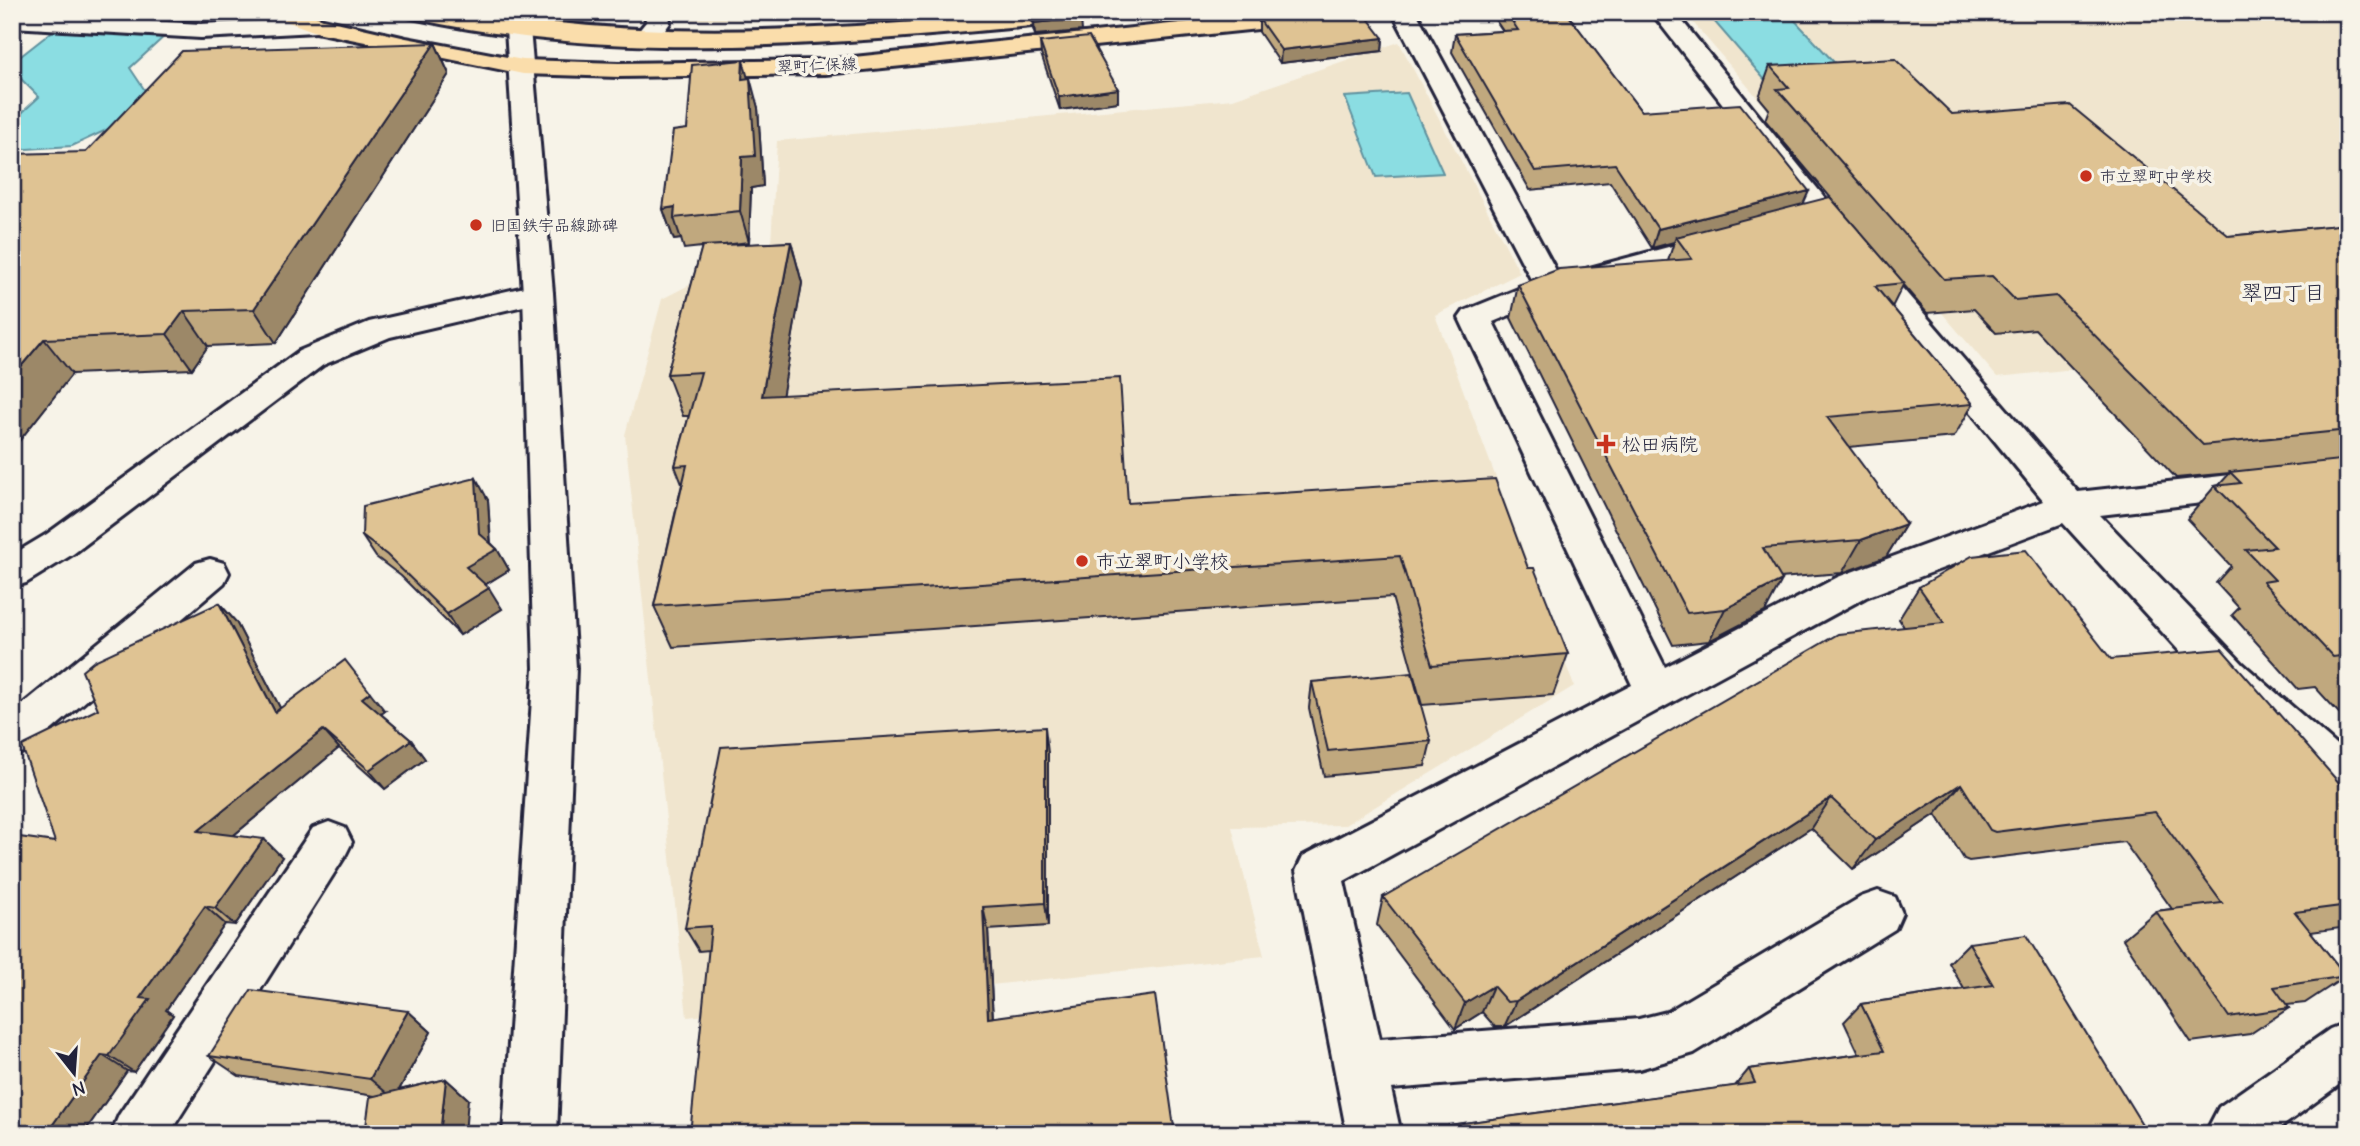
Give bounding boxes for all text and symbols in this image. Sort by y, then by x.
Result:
street label: 翠町仁保線 [777,55,857,77]
marker: 市立翠町中学校 [2078,168,2094,184]
place label: 市立翠町中学校 [2100,168,2212,186]
marker: 旧国鉄宇品線跡碑 [468,217,484,233]
place label: 旧国鉄宇品線跡碑 [490,217,618,235]
district label: 翠四丁目 [2241,281,2325,305]
marker: 松田病院 [1596,434,1616,454]
place label: 松田病院 [1622,434,1698,456]
place label: 市立翠町小学校 [1096,551,1229,573]
marker: 市立翠町小学校 [1074,553,1090,569]
north arrow [38,1038,108,1108]
text: N [70,1076,88,1101]

